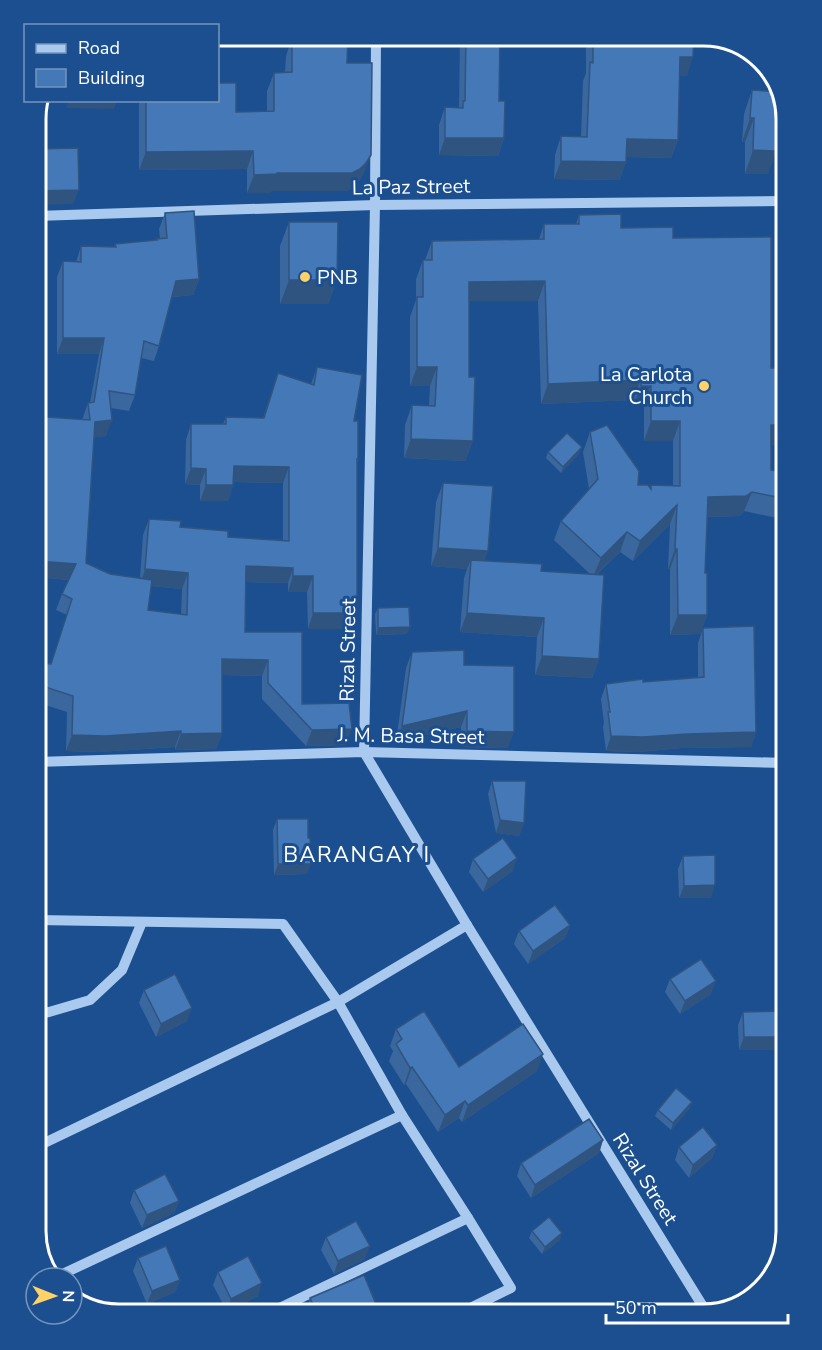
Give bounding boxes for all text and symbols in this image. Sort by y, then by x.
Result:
legend [24,24,219,102]
text: Road [78,36,120,60]
text: Building [78,66,145,90]
street label: La Paz Street [352,172,471,202]
place label: PNB [317,264,358,291]
marker: PNB [298,270,312,284]
place label: La Carlota Church [600,361,692,411]
marker: La Carlota Church [697,379,711,393]
street label: Rizal Street [334,597,362,702]
street label: J. M. Basa Street [336,721,486,751]
district label: BARANGAY I [283,840,431,870]
street label: Rizal Street [606,1128,684,1231]
north arrow [24,1266,84,1326]
scale bar [606,1287,788,1325]
text: N [57,1290,79,1302]
text: 50 m [615,1296,657,1320]

